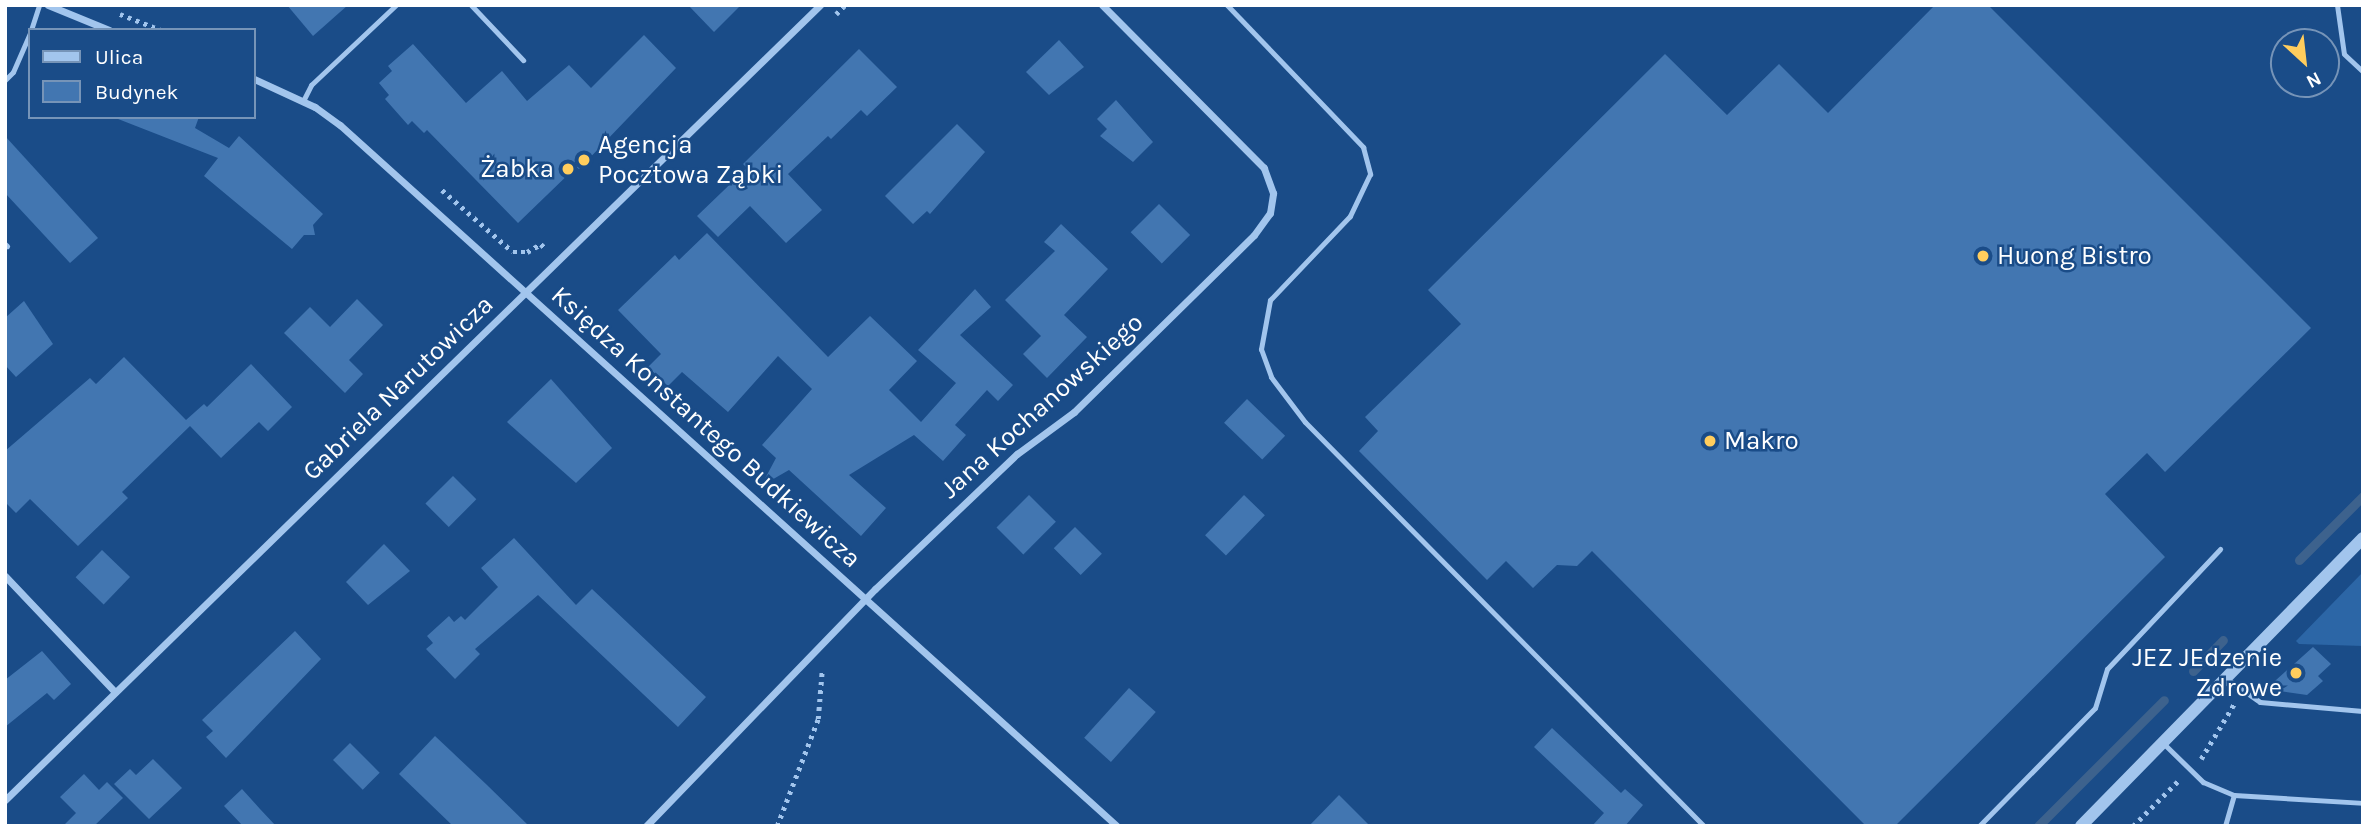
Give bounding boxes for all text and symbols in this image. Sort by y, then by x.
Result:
legend [28,28,256,119]
north arrow [2270,28,2340,98]
text: Ulica [95,45,143,69]
text: N [2303,67,2325,93]
text: Budynek [95,80,178,104]
place label: Agencja Pocztowa Ząbki [598,129,783,190]
marker: Agencja Pocztowa Ząbki [576,152,592,168]
place label: Żabka [480,153,554,185]
marker: Żabka [560,161,576,177]
place label: Huong Bistro [1997,240,2152,272]
marker: Huong Bistro [1975,248,1991,264]
street label: Księdza Konstantego Budkiewicza [545,280,867,574]
street label: Gabriela Narutowicza [296,289,500,487]
street label: Jana Kochanowskiego [934,307,1150,505]
place label: Makro [1724,425,1799,457]
marker: Makro [1702,433,1718,449]
place label: JEZ JEdzenie Zdrowe [2132,642,2282,704]
marker: JEZ JEdzenie Zdrowe [2288,665,2304,681]

